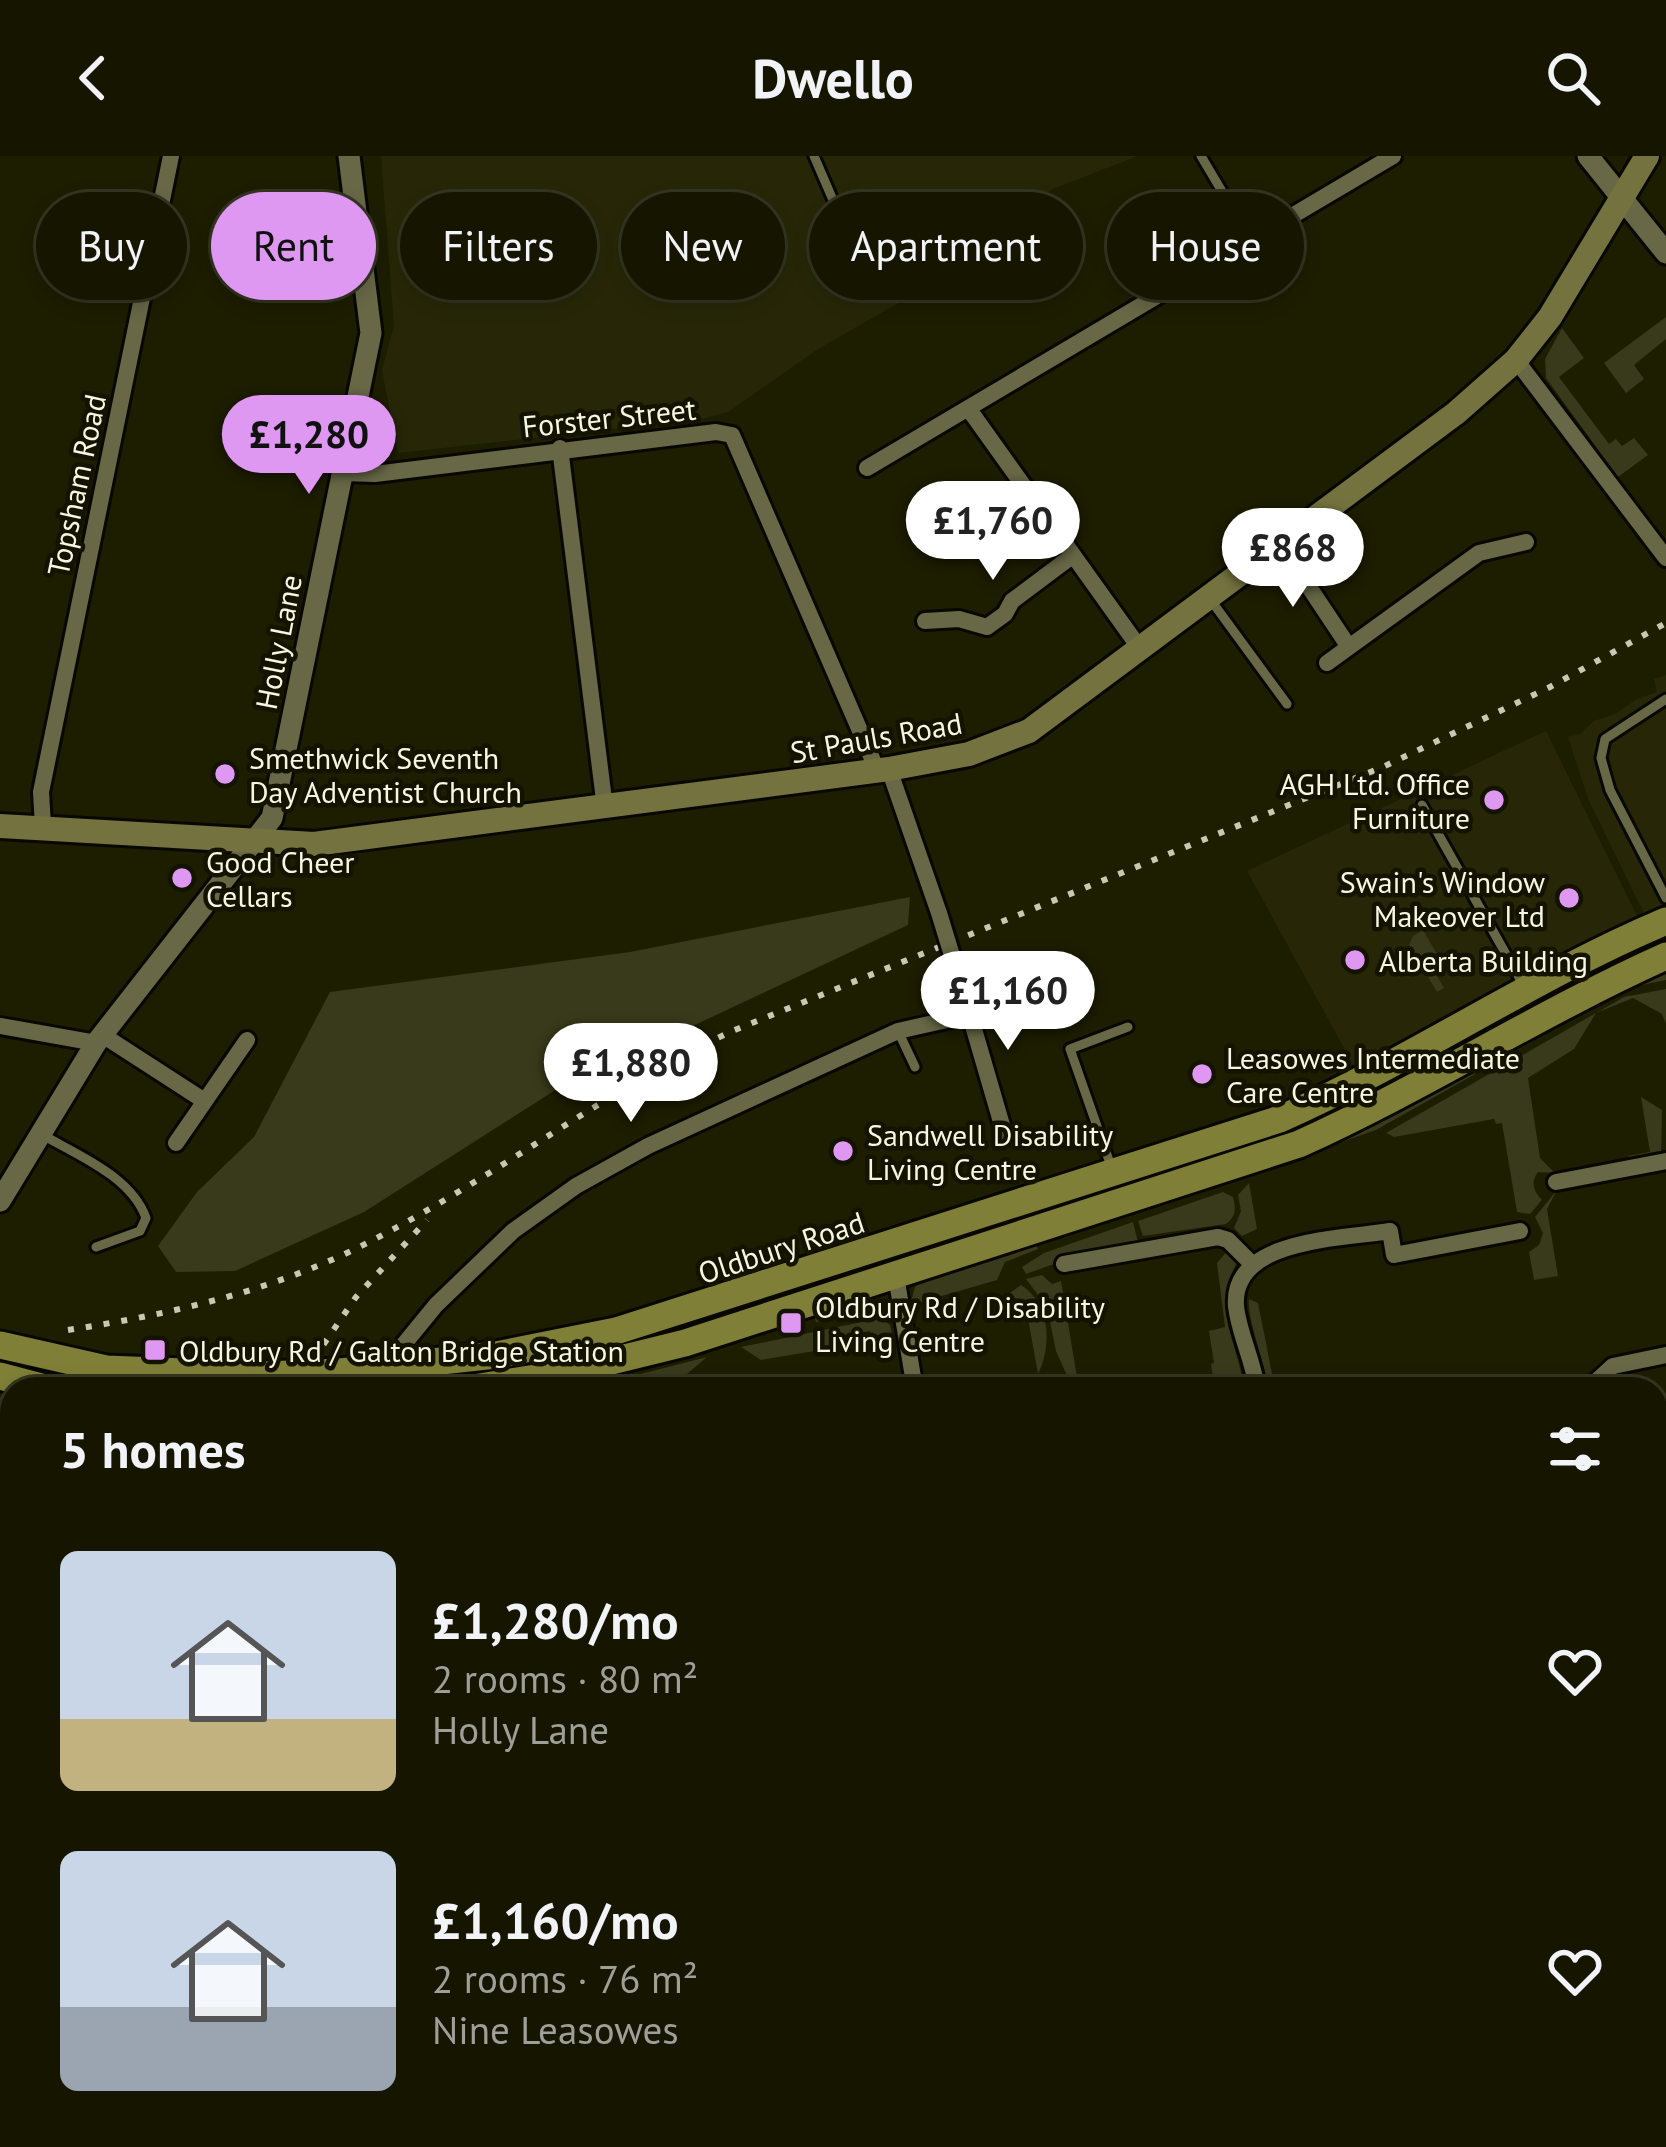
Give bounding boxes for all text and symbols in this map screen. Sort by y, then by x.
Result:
text: Dwello [752,43,914,113]
icon: back [60,45,126,111]
icon: search [1540,45,1606,111]
chip: Buy [36,192,187,300]
chip: Rent [211,192,376,300]
chip: Filters [400,192,597,300]
chip: New [621,192,785,300]
chip: Apartment [809,192,1083,300]
chip: House [1107,192,1304,300]
street label: Forster Street [520,388,698,446]
street label: Topsham Road [38,391,114,579]
pin: £1,280 [211,395,407,497]
text: £1,280 [249,408,369,459]
pin: £1,760 [895,481,1091,583]
text: £1,760 [933,494,1053,545]
pin: £868 [1222,508,1364,610]
text: £868 [1249,521,1337,572]
street label: Holly Lane [246,571,310,713]
street label: St Pauls Road [787,703,965,771]
place label: Smethwick Seventh Day Adventist Church [249,738,522,811]
marker: Smethwick Seventh Day Adventist Church [212,761,238,787]
place label: AGH Ltd. Office Furniture [1280,764,1470,837]
marker: AGH Ltd. Office Furniture [1481,787,1507,813]
place label: Good Cheer Cellars [206,842,355,915]
place label: Swain's Window Makeover Ltd [1340,862,1545,935]
marker: Good Cheer Cellars [169,865,195,891]
marker: Swain's Window Makeover Ltd [1556,885,1582,911]
place label: Alberta Building [1379,941,1588,980]
marker: Alberta Building [1342,947,1368,973]
pin: £1,160 [910,951,1106,1053]
text: £1,160 [948,964,1068,1015]
pin: £1,880 [533,1023,729,1125]
text: £1,880 [571,1036,691,1087]
place label: Leasowes Intermediate Care Centre [1226,1038,1520,1111]
marker: Leasowes Intermediate Care Centre [1189,1061,1215,1087]
place label: Sandwell Disability Living Centre [867,1115,1113,1188]
marker: Sandwell Disability Living Centre [830,1138,856,1164]
street label: Oldbury Road [693,1202,869,1292]
place label: Oldbury Rd / Disability Living Centre [815,1287,1105,1360]
marker: Oldbury Rd / Disability Living Centre [778,1310,804,1336]
place label: Oldbury Rd / Galton Bridge Station [179,1331,624,1370]
marker: Oldbury Rd / Galton Bridge Station [142,1337,168,1363]
text: 5 homes [60,1416,246,1482]
icon: filters [1542,1416,1608,1482]
text: £1,280/mo [432,1587,679,1653]
icon: home [156,1599,300,1743]
icon: heart [1542,1638,1608,1704]
text: 2 rooms · 80 m² [432,1653,698,1704]
text: Holly Lane [432,1704,609,1755]
text: £1,160/mo [432,1887,679,1953]
icon: home [156,1899,300,2043]
icon: heart [1542,1938,1608,2004]
text: 2 rooms · 76 m² [432,1953,698,2004]
text: Nine Leasowes [432,2004,679,2055]

